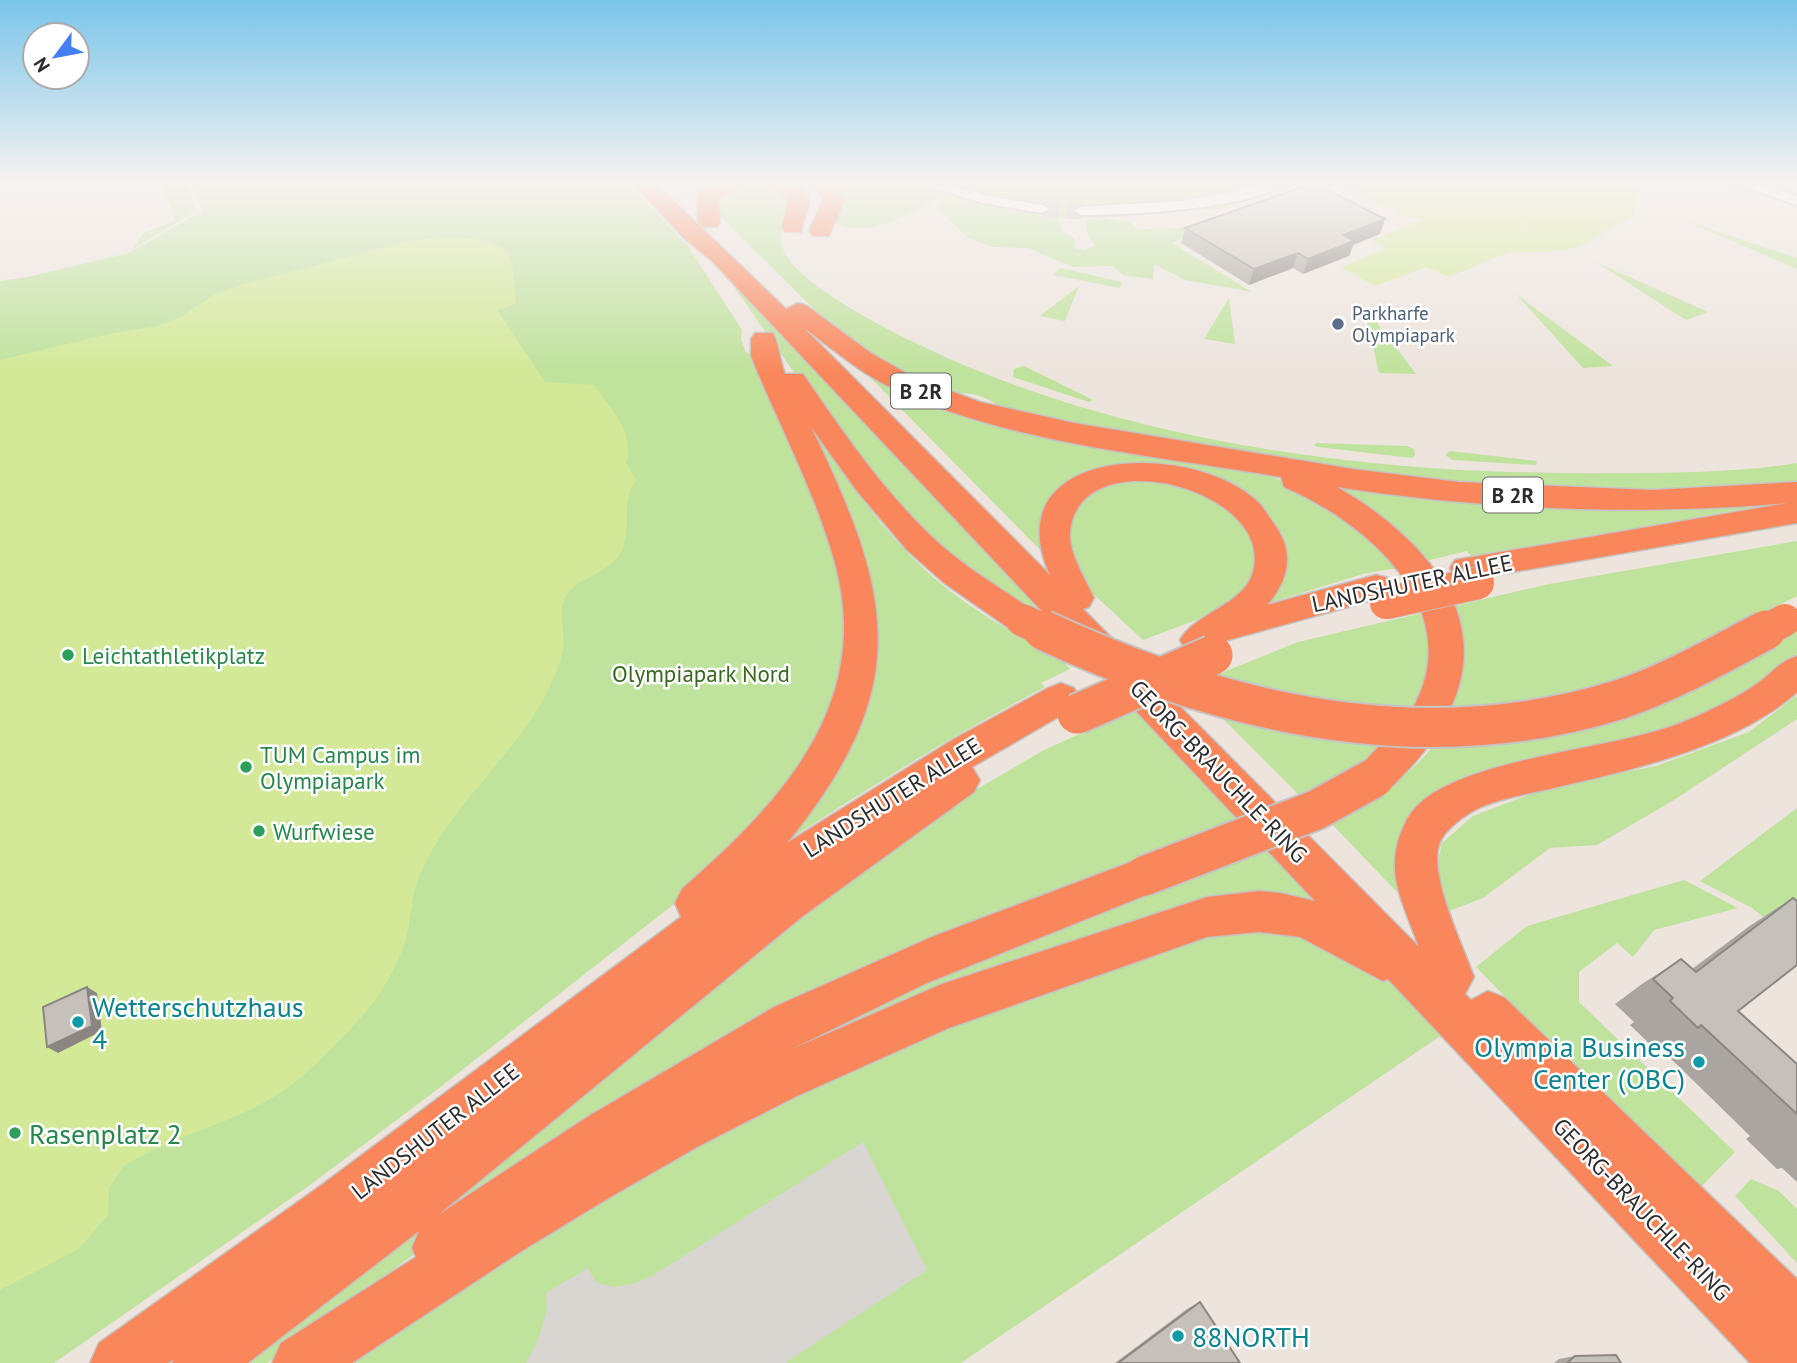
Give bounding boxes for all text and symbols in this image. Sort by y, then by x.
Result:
north arrow [21,21,91,91]
text: N [28,53,55,77]
place label: Parkharfe Olympiapark [1352,301,1455,347]
marker: Parkharfe Olympiapark [1330,316,1346,332]
road number: B 2R [891,374,951,408]
road number: B 2R [1483,477,1543,512]
street label: LANDSHUTER ALLEE [1309,548,1515,618]
place label: Leichtathletikplatz [82,641,265,670]
marker: Leichtathletikplatz [60,647,76,663]
park label: Olympiapark Nord [612,659,790,688]
street label: GEORG-BRAUCHLE-RING [1124,673,1314,869]
street label: LANDSHUTER ALLEE [797,730,987,864]
place label: TUM Campus im Olympiapark [260,740,420,795]
marker: TUM Campus im Olympiapark [238,759,254,775]
place label: Wurfwiese [273,817,375,846]
marker: Wurfwiese [251,823,267,839]
place label: Wetterschutzhaus 4 [92,988,304,1057]
marker: Wetterschutzhaus 4 [70,1014,86,1030]
place label: Olympia Business Center (OBC) [1474,1028,1685,1097]
marker: Olympia Business Center (OBC) [1691,1054,1707,1070]
street label: LANDSHUTER ALLEE [345,1057,525,1205]
street label: GEORG-BRAUCHLE-RING [1547,1111,1737,1307]
place label: Rasenplatz 2 [29,1115,182,1152]
marker: Rasenplatz 2 [7,1125,23,1141]
place label: 88NORTH [1192,1318,1310,1355]
marker: 88NORTH [1170,1328,1186,1344]

